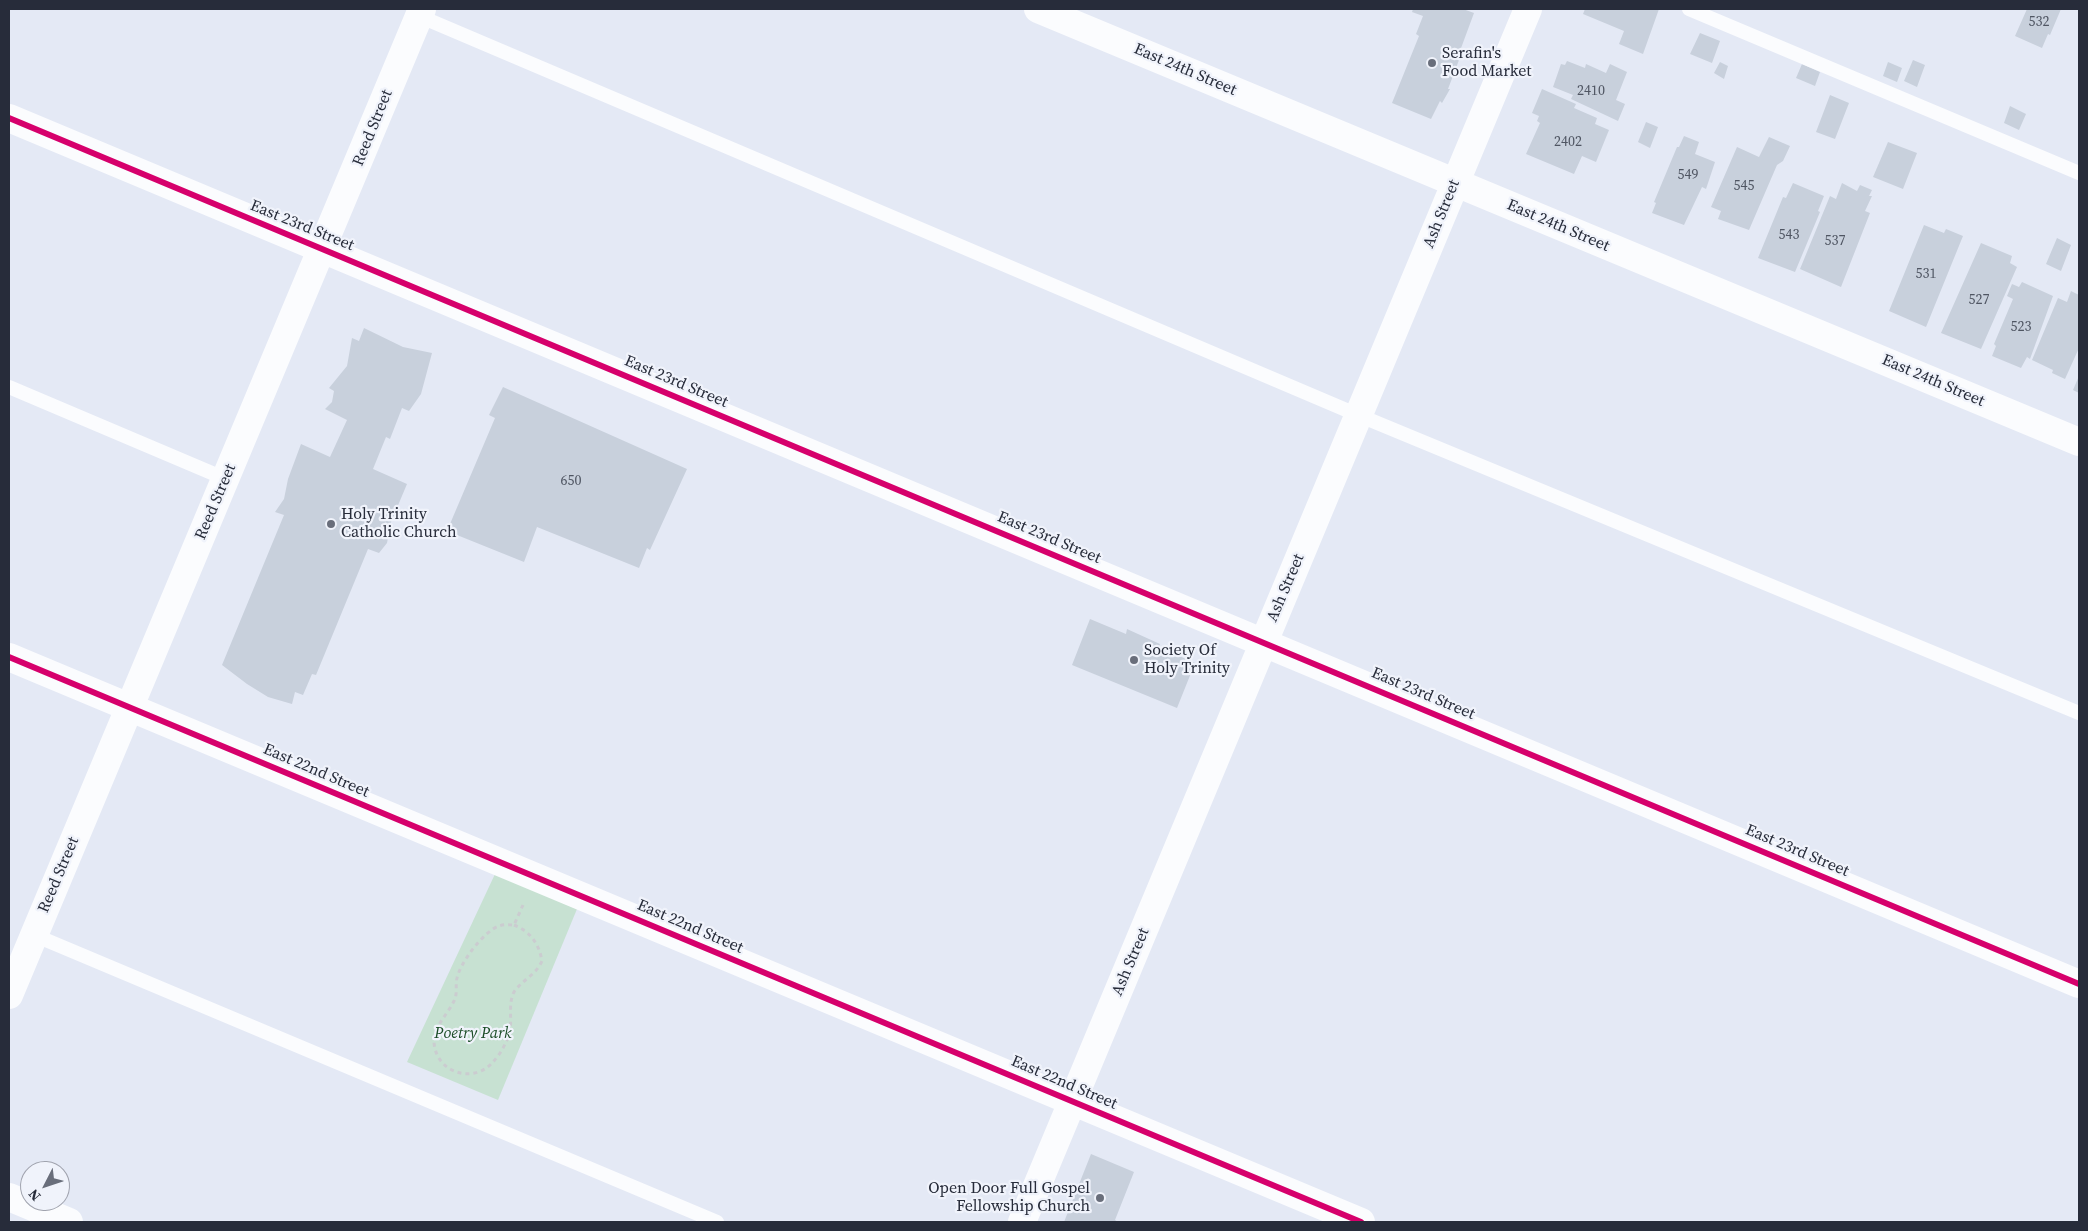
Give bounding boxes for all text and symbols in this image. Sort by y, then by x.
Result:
house number: 532 [2029,14,2049,30]
street label: East 24th Street [1131,40,1239,100]
place label: Serafin's Food Market [1442,44,1532,82]
marker: Serafin's Food Market [1426,57,1438,69]
house number: 2410 [1577,83,1605,99]
street label: Reed Street [349,87,397,169]
house number: 2402 [1554,134,1582,150]
house number: 549 [1678,167,1698,183]
street label: Ash Street [1420,177,1464,251]
house number: 545 [1734,178,1754,194]
street label: East 23rd Street [247,196,357,256]
street label: East 24th Street [1504,196,1612,256]
house number: 543 [1779,227,1799,243]
house number: 537 [1825,233,1845,249]
house number: 531 [1916,266,1936,282]
house number: 527 [1969,292,1989,308]
house number: 523 [2011,319,2031,335]
street label: East 24th Street [1879,351,1987,411]
street label: East 23rd Street [621,352,731,412]
street label: Reed Street [191,461,241,543]
house number: 650 [561,473,581,489]
place label: Holy Trinity Catholic Church [341,505,457,543]
street label: East 23rd Street [994,508,1104,568]
marker: Holy Trinity Catholic Church [325,518,337,530]
street label: Ash Street [1263,551,1309,625]
place label: Society Of Holy Trinity [1144,641,1230,679]
marker: Society Of Holy Trinity [1128,654,1140,666]
street label: East 23rd Street [1368,664,1478,724]
street label: East 22nd Street [260,740,372,802]
street label: East 23rd Street [1742,821,1852,881]
street label: Reed Street [34,834,84,916]
street label: East 22nd Street [634,896,746,958]
street label: Ash Street [1108,925,1154,999]
park label: Poetry Park [434,1024,512,1044]
street label: East 22nd Street [1008,1052,1120,1114]
north arrow [20,1161,70,1211]
place label: Open Door Full Gospel Fellowship Church [928,1179,1090,1217]
text: N [24,1185,45,1206]
marker: Open Door Full Gospel Fellowship Church [1094,1192,1106,1204]

